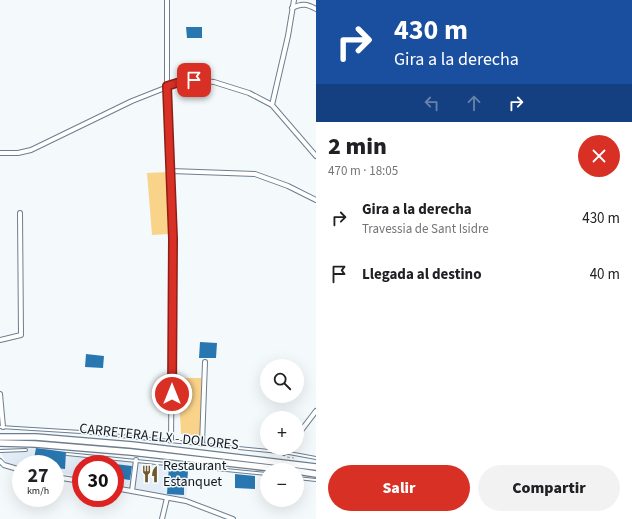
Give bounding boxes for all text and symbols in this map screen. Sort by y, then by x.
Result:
text: 430 m [394,10,468,50]
icon: right [328,16,380,68]
text: Gira a la derecha [394,47,519,72]
pin [177,63,211,97]
icon: arrive [183,69,205,91]
icon: left [421,92,443,114]
icon: ahead [463,92,485,114]
icon: right [505,92,527,114]
text: 2 min [328,129,387,164]
button: close [578,135,620,177]
text: 470 m · 18:05 [328,162,398,180]
text: Gira a la derecha [362,199,472,220]
icon: right [328,207,350,229]
text: 430 m [582,208,620,229]
text: Travessia de Sant Isidre [362,220,489,238]
icon: arrive [328,263,350,285]
text: Llegada al destino [362,264,482,285]
text: 40 m [590,264,620,285]
map controls [260,359,304,507]
button: search [260,359,304,403]
position arrow [151,373,193,415]
button: + [260,411,304,455]
street label: CARRETERA ELX - DOLORES [78,419,240,455]
speed limit sign: 30 [72,455,124,507]
place label: Restaurant Estanquet [163,456,227,492]
text: 27 [27,462,49,490]
button: − [260,463,304,507]
restaurant icon: Restaurant Estanquet [140,464,160,484]
button: Salir [328,465,470,511]
button: Compartir [478,465,620,511]
text: km/h [27,484,49,498]

